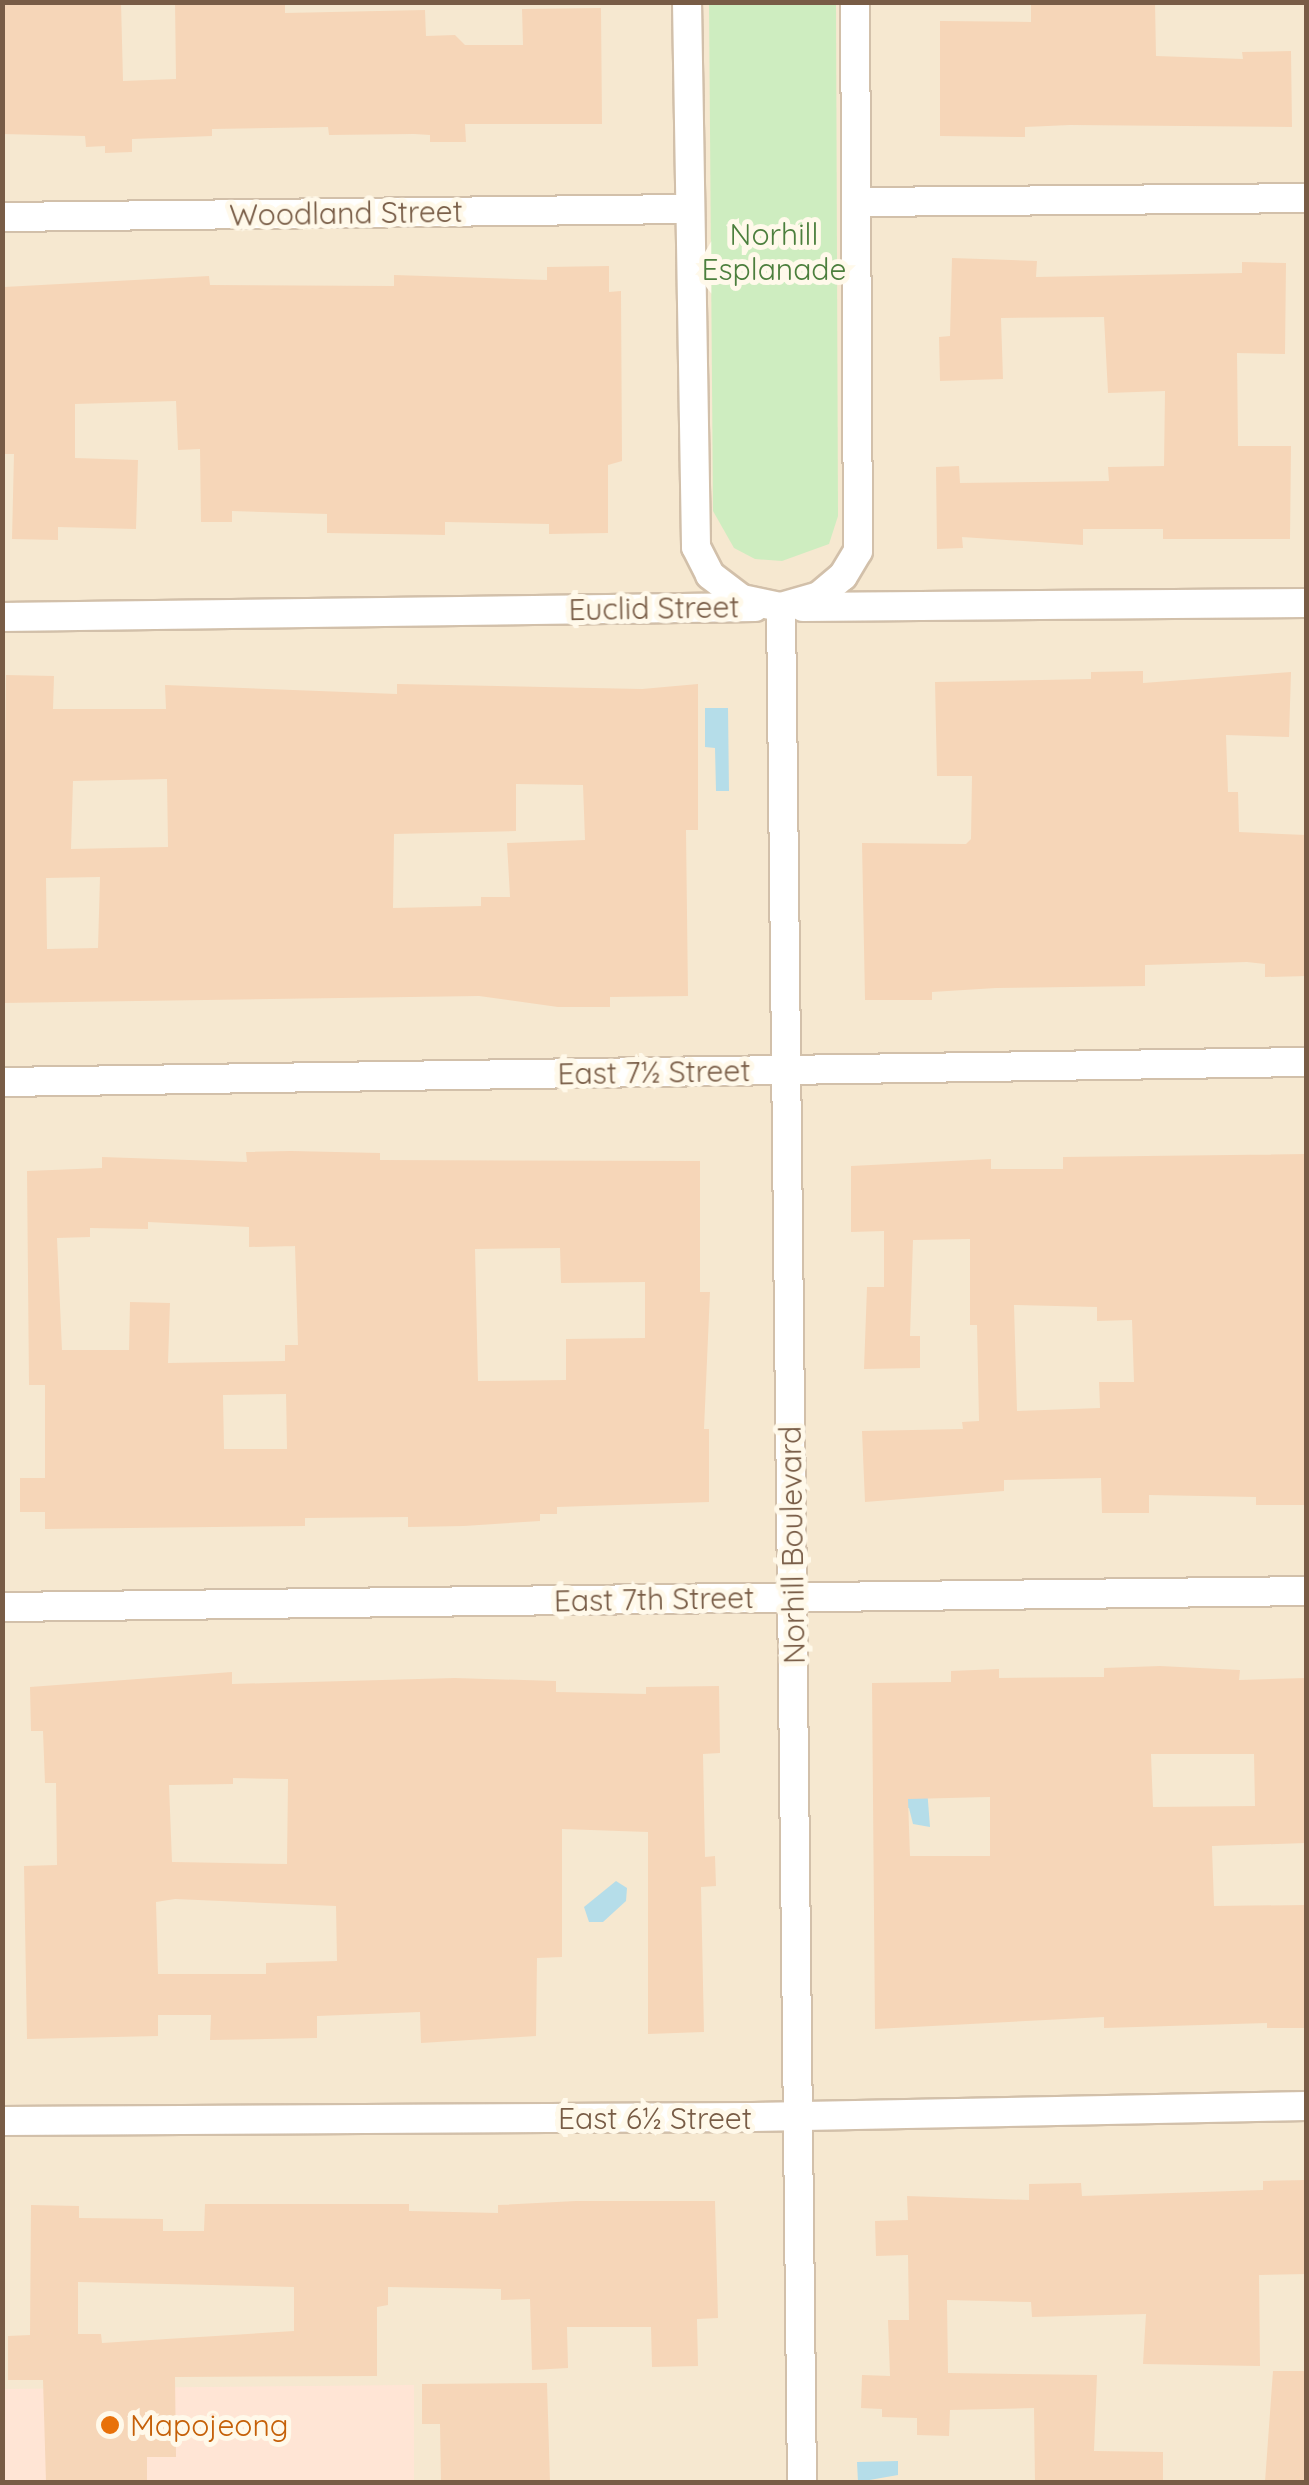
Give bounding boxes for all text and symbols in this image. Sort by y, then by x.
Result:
street label: Woodland Street [229,193,463,233]
park label: Norhill Esplanade [701,216,847,286]
street label: Euclid Street [568,589,740,627]
street label: East 7½ Street [557,1052,751,1092]
street label: Norhill Boulevard [772,1426,812,1664]
street label: East 7th Street [553,1579,755,1619]
street label: East 6½ Street [558,2100,752,2136]
place label: Mapojeong [130,2407,289,2443]
marker: Mapojeong [99,2414,121,2436]

